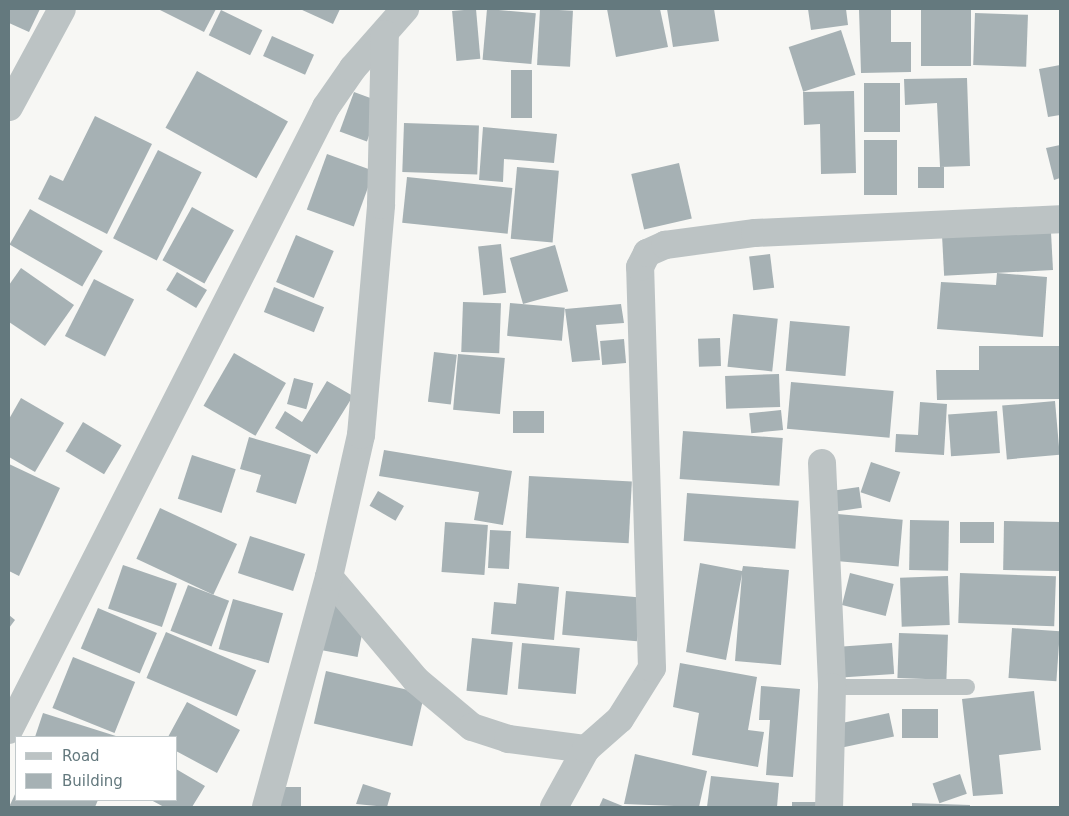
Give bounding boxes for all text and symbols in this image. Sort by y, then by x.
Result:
legend [15,736,178,801]
text: Road [62,747,100,765]
text: Building [62,772,123,790]

